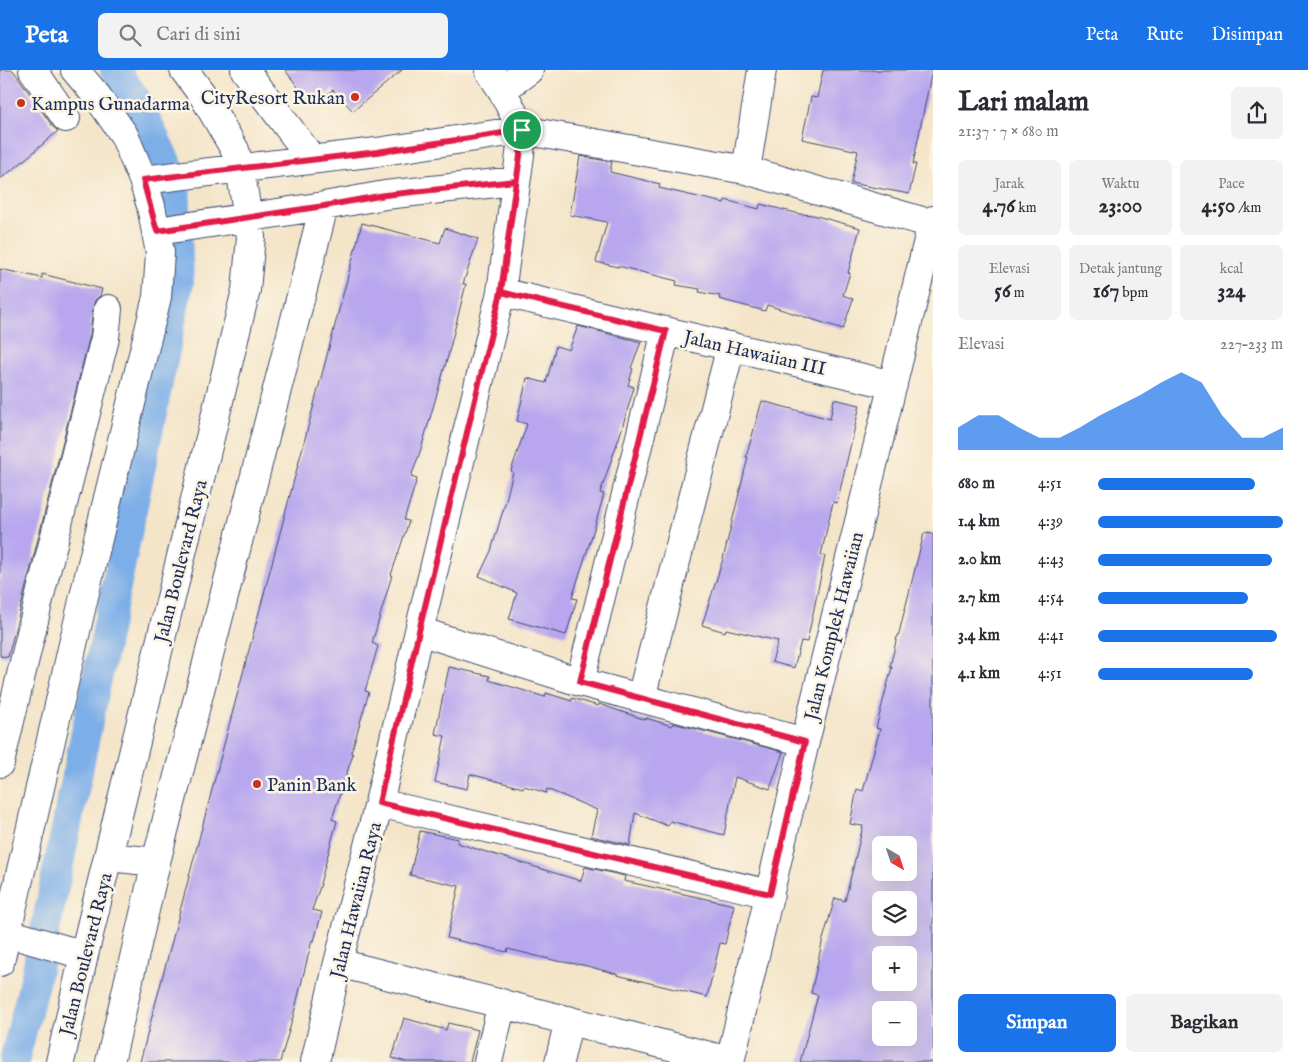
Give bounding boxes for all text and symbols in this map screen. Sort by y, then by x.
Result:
search box [98,13,448,58]
text: Peta [25,20,68,51]
icon: search [116,21,144,49]
text: Cari di sini [156,23,241,47]
text: Peta [1086,24,1118,47]
text: Rute [1146,24,1184,47]
text: Disimpan [1212,24,1283,47]
text: Lari malam [958,85,1089,120]
place label: CityResort Rukan [201,87,345,111]
button: share [1231,87,1283,139]
marker: CityResort Rukan [349,91,361,103]
place label: Kampus Gunadarma [31,93,191,117]
marker: Kampus Gunadarma [15,97,27,109]
pin [501,109,543,151]
icon: arrive [508,116,536,144]
text: 21:37 · 7 × 680 m [958,122,1059,142]
text: Jarak [994,175,1025,193]
text: Waktu [1101,175,1140,193]
text: Pace [1218,175,1245,193]
text: 4.76 [982,193,1015,220]
text: 23:00 [1099,193,1142,220]
text: 4:50 [1202,193,1235,220]
text: km [1015,199,1037,217]
text: /km [1235,199,1261,217]
text: Elevasi [989,260,1030,278]
text: Detak jantung [1079,260,1162,278]
text: kcal [1220,260,1243,278]
text: 56 [994,278,1011,305]
text: 167 [1093,278,1119,305]
text: 324 [1218,278,1246,305]
text: m [1011,284,1025,302]
text: bpm [1119,284,1148,302]
street label: Jalan Hawaiian III [679,325,828,382]
text: Elevasi [958,335,1005,355]
text: 227–233 m [1220,335,1283,355]
text: 680 m [958,474,995,494]
text: 4:51 [1038,474,1062,494]
street label: Jalan Boulevard Raya [150,477,214,647]
text: 1.4 km [958,512,1000,532]
text: 4:39 [1038,512,1063,532]
street label: Jalan Komplek Hawaiian [799,530,870,725]
text: 2.0 km [958,550,1001,570]
text: 4:43 [1038,550,1064,570]
text: 2.7 km [958,588,1000,608]
text: 4:54 [1038,588,1064,608]
text: 3.4 km [958,626,1000,646]
text: 4:41 [1038,626,1064,646]
text: 4.1 km [958,664,1000,684]
text: 4:51 [1038,664,1062,684]
place label: Panin Bank [267,774,357,798]
marker: Panin Bank [251,778,263,790]
street label: Jalan Hawaiian Raya [325,819,388,983]
north arrow [872,836,918,881]
map controls [872,836,917,1046]
street label: Jalan Boulevard Raya [55,870,119,1040]
button: layers [872,891,917,936]
button: + [872,946,917,991]
button: Simpan [958,994,1116,1052]
button: Bagikan [1126,994,1283,1052]
button: − [872,1001,917,1046]

